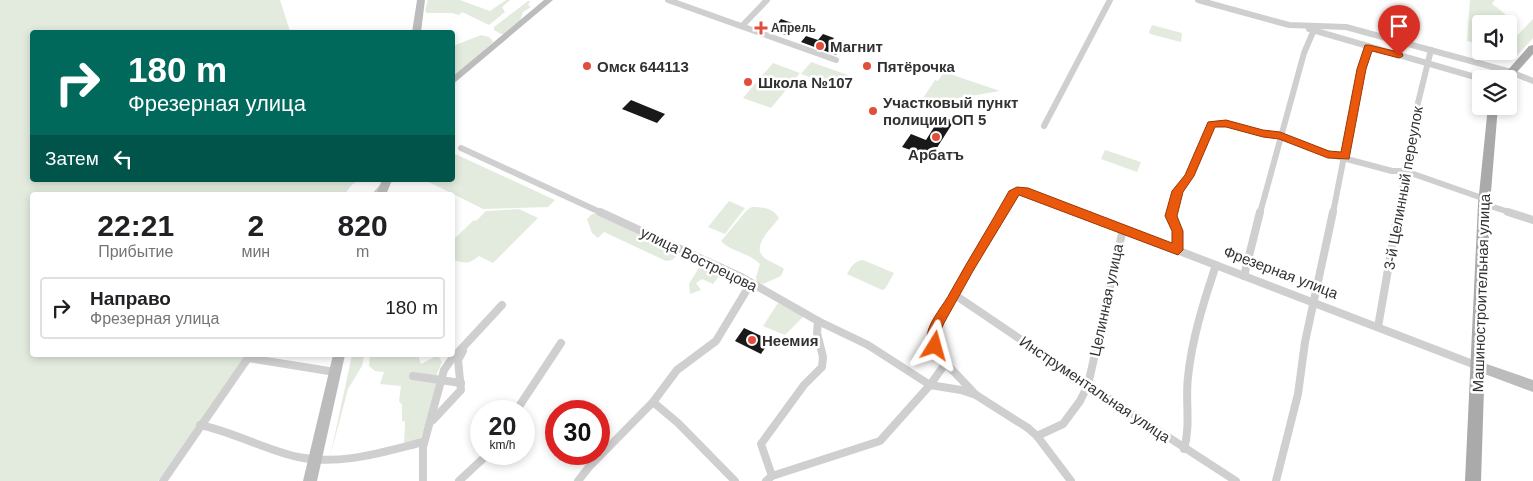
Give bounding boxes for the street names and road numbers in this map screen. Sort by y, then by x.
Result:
street label: 3-й Целинный переулок [1380,104,1426,271]
street label: Машиностроительная улица [1469,193,1493,393]
street label: улица Вострецова [638,223,761,295]
street label: Целинная улица [1086,242,1126,358]
street label: Фрезерная улица [1221,242,1341,302]
street label: Инструментальная улица [1017,332,1174,446]

